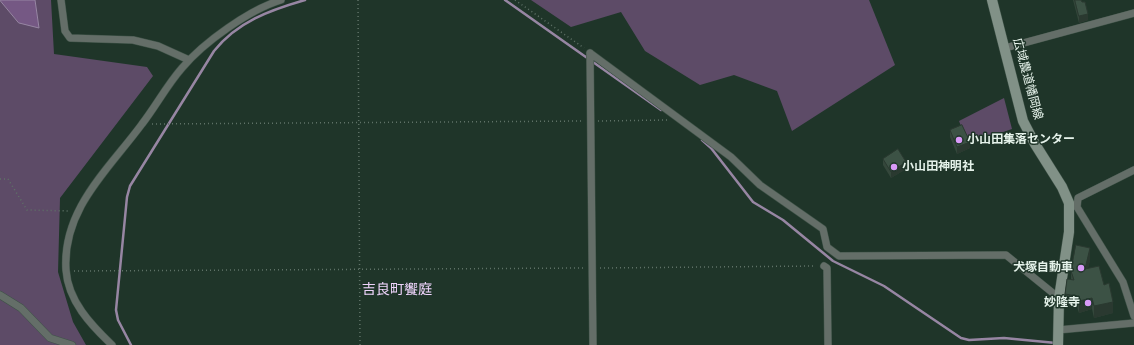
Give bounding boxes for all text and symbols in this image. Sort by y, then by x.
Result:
street label: 広域農道幡岡線 [1009,37,1045,121]
place label: 小山田集落センター [967,133,1075,147]
marker: 小山田集落センター [954,135,964,145]
place label: 小山田神明社 [902,160,974,174]
marker: 小山田神明社 [889,162,899,172]
place label: 犬塚自動車 [1013,261,1073,275]
marker: 犬塚自動車 [1076,263,1086,273]
district label: 吉良町饗庭 [362,283,432,299]
place label: 妙隆寺 [1044,296,1080,310]
marker: 妙隆寺 [1083,298,1093,308]

